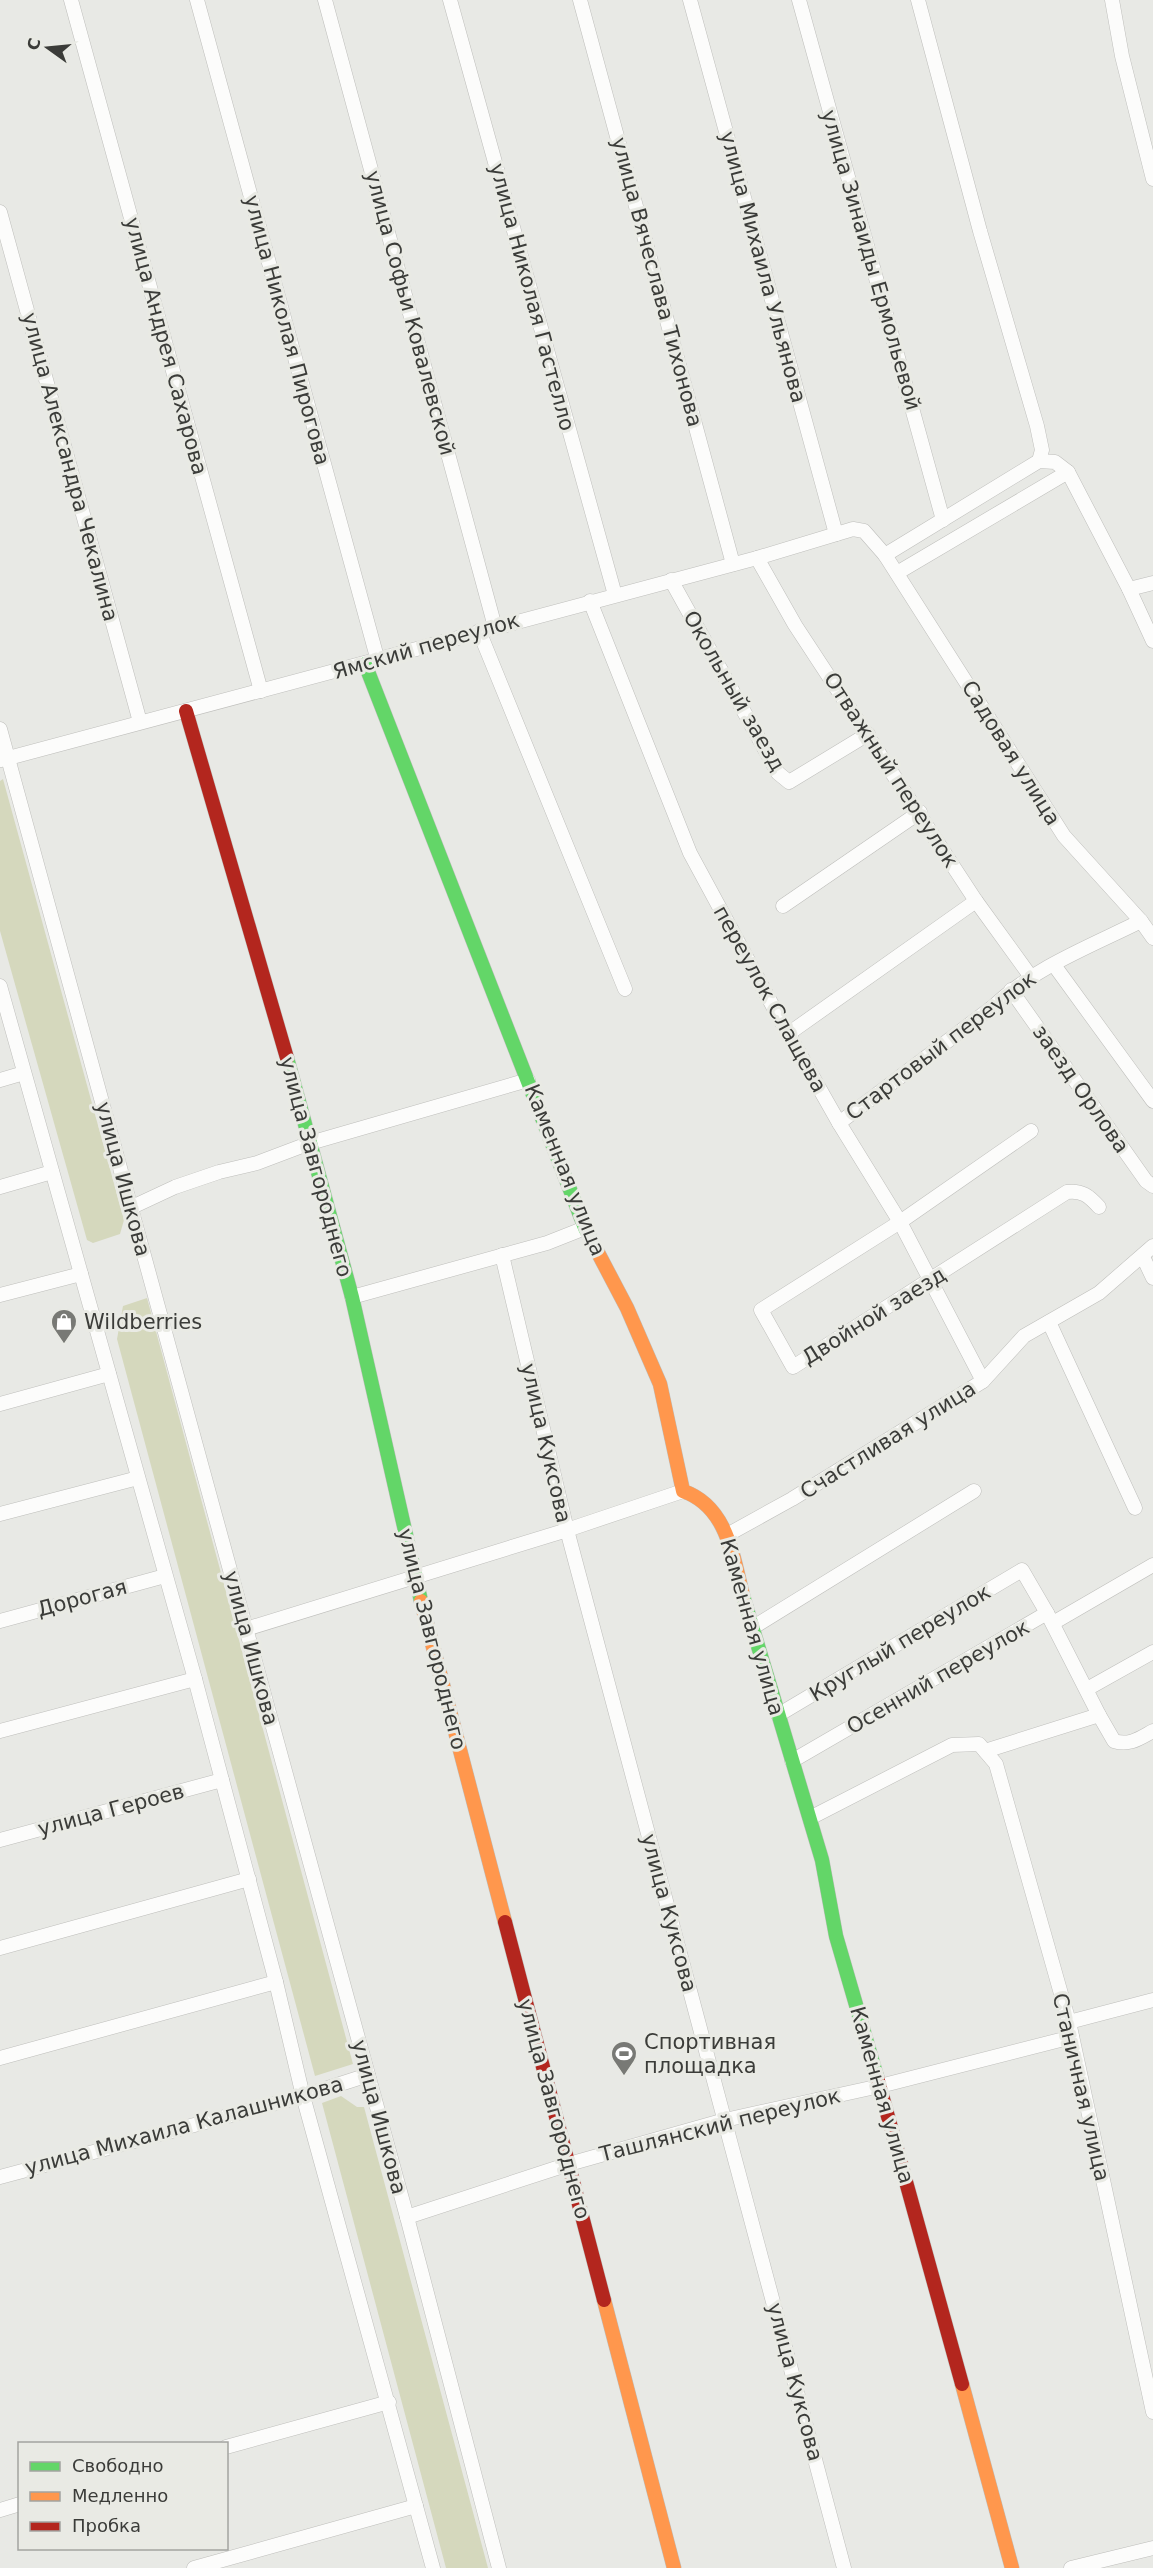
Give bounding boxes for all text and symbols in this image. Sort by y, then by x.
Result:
north arrow [18,18,78,78]
text: С [23,36,45,52]
street label: улица Зинаиды Ермольевой [817,107,925,413]
street label: улица Михаила Ульянова [715,129,811,405]
street label: улица Вячеслава Тихонова [607,134,707,430]
street label: улица Николая Гастелло [485,161,579,433]
street label: улица Софьи Ковалевской [360,168,460,458]
street label: улица Николая Пирогова [239,192,335,468]
street label: улица Андрея Сахарова [120,215,212,477]
street label: улица Александра Чекалина [17,310,123,624]
street label: Окольный заезд [678,607,790,775]
street label: Ямский переулок [330,608,522,684]
street label: Отважный переулок [819,668,963,872]
street label: Садовая улица [957,676,1065,830]
street label: переулок Слащева [709,901,831,1097]
street label: Стартовый переулок [841,967,1041,1125]
street label: заезд Орлова [1028,1020,1134,1158]
street label: улица Завгороднего [275,1054,357,1280]
street label: Каменная улица [520,1081,610,1259]
street label: улица Ишкова [91,1099,155,1259]
street label: Двойной заезд [798,1262,950,1370]
shop icon: Wildberries [49,1307,79,1345]
place label: Wildberries [84,1310,202,1334]
street label: улица Куксова [516,1361,576,1525]
street label: Счастливая улица [796,1376,980,1504]
street label: улица Завгороднего [393,1526,471,1752]
street label: Каменная улица [715,1536,789,1718]
street label: улица Ишкова [219,1568,283,1728]
street label: Дорогая [34,1575,130,1621]
street label: Круглый переулок [805,1580,995,1706]
street label: Осенний переулок [842,1615,1034,1739]
street label: улица Героев [35,1779,187,1841]
street label: улица Куксова [636,1831,702,1995]
street label: Станичная улица [1048,1991,1114,2183]
street label: улица Завгороднего [513,1996,595,2222]
street label: Каменная улица [845,2004,919,2186]
place label: Спортивная площадка [644,2030,776,2078]
street label: улица Ишкова [347,2037,411,2197]
sports icon: Спортивная площадка [609,2039,639,2077]
street label: улица Михаила Калашникова [22,2072,346,2180]
street label: Ташлянский переулок [596,2083,843,2167]
street label: улица Куксова [762,2300,828,2464]
legend [18,2442,228,2550]
text: Свободно [72,2455,164,2476]
text: Медленно [72,2485,168,2506]
text: Пробка [72,2515,141,2536]

